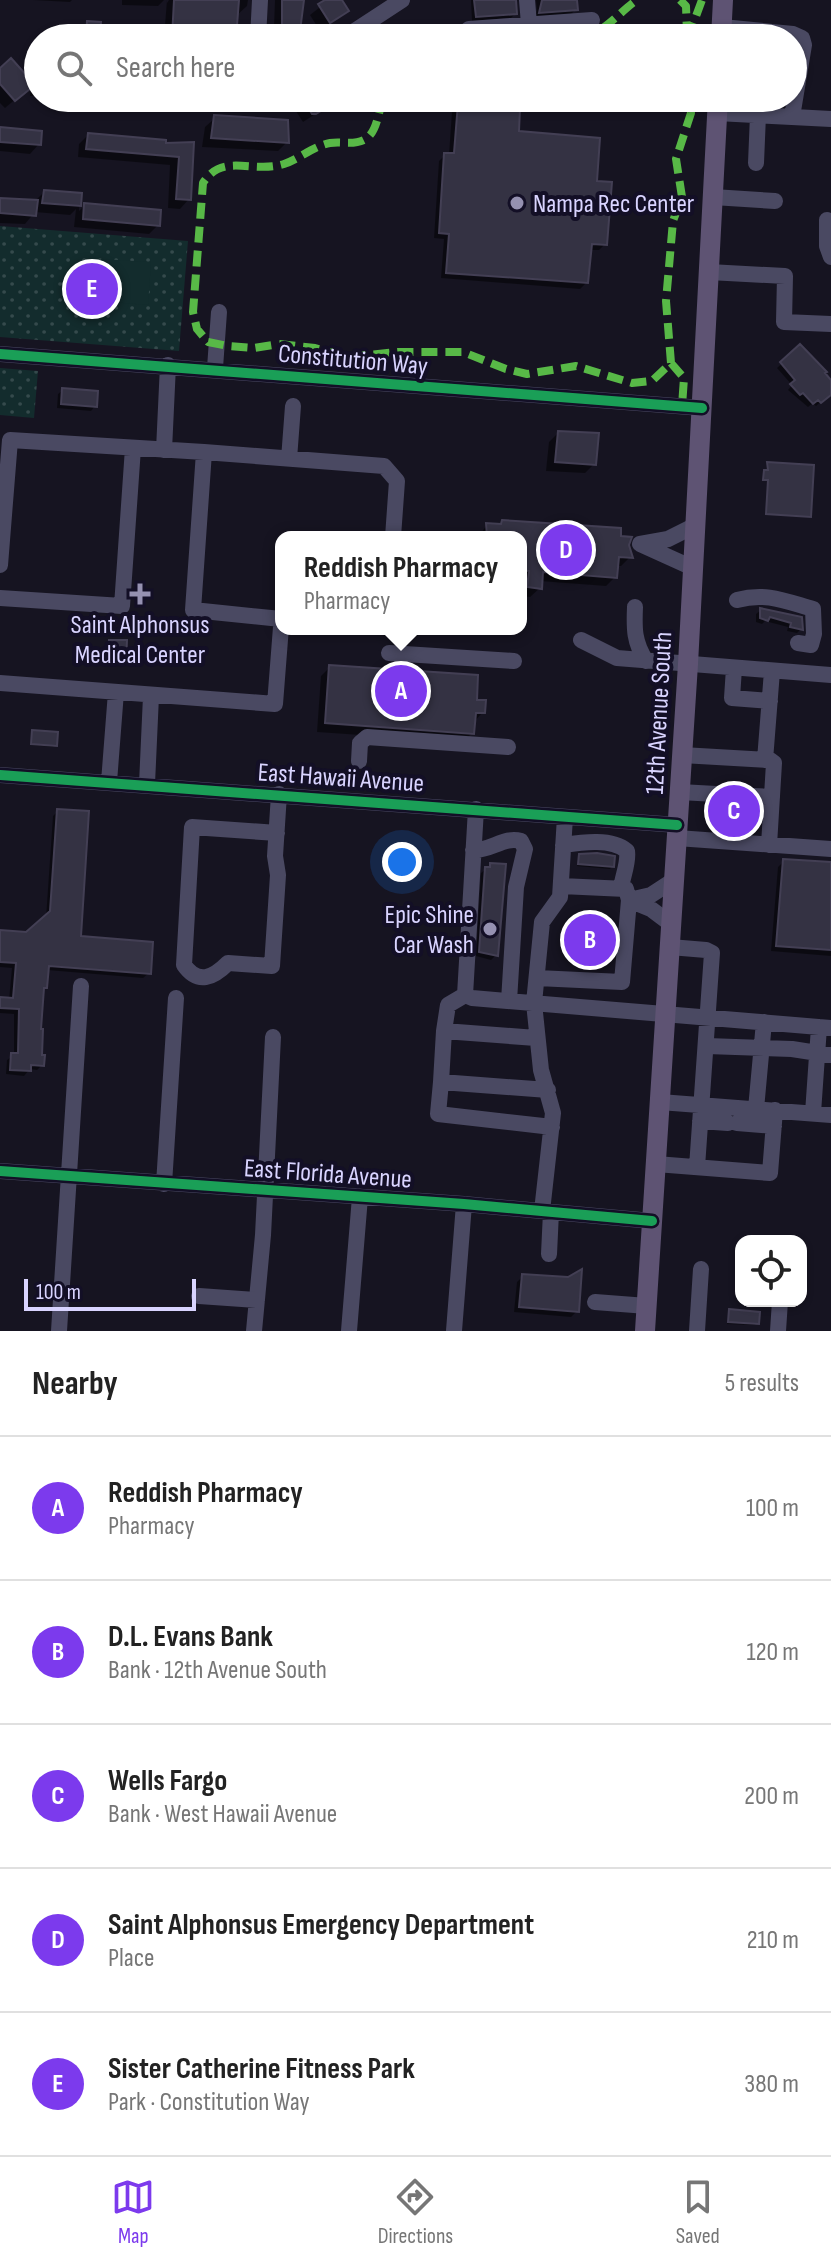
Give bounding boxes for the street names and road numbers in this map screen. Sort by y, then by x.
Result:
street label: Constitution Way [277,339,429,382]
street label: 12th Avenue South [640,631,679,795]
street label: East Hawaii Avenue [257,757,425,800]
street label: East Florida Avenue [243,1153,413,1196]

